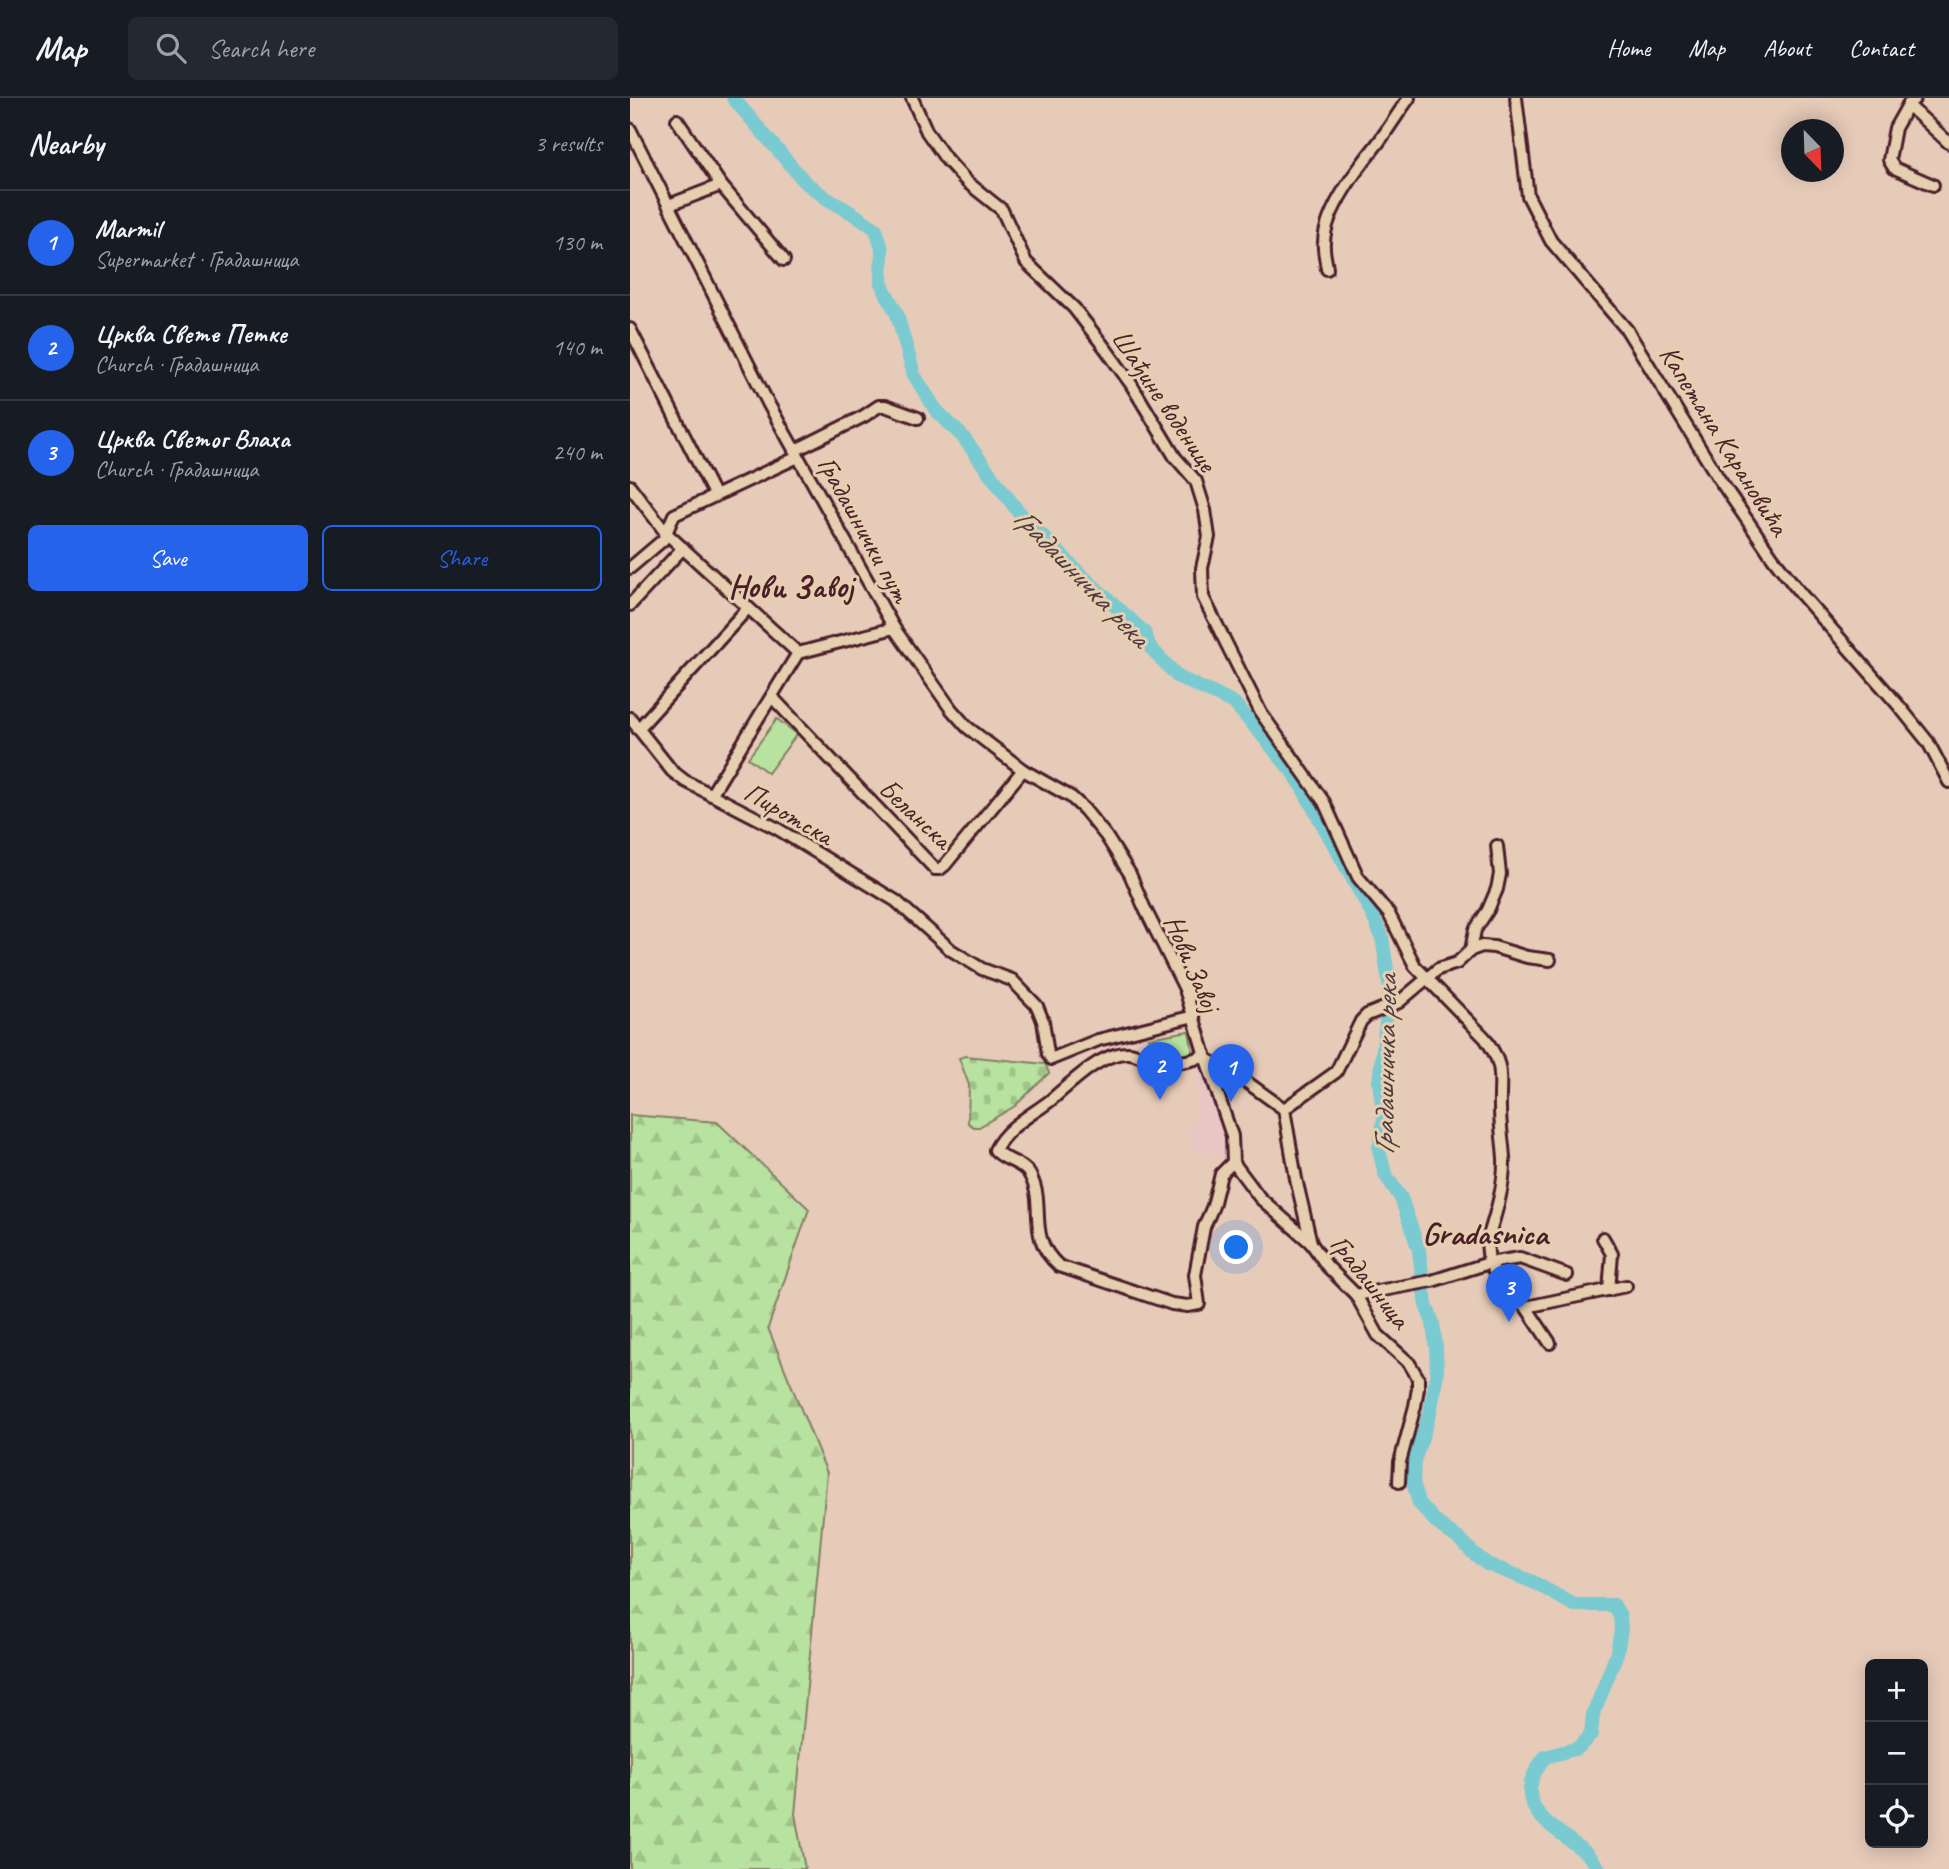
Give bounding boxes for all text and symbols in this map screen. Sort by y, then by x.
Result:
search box [128,17,618,80]
text: Map [35,27,86,69]
icon: search [152,29,190,67]
text: Search here [208,32,314,65]
text: Home [1607,33,1650,63]
text: Map [1688,33,1725,63]
text: About [1763,33,1811,63]
text: Contact [1849,33,1914,63]
north arrow [1781,119,1844,182]
text: Nearby [28,125,104,163]
text: 3 results [535,129,602,158]
text: Marmil [95,212,161,245]
text: 1 [46,228,56,257]
text: 130 m [553,228,602,257]
text: Supermarket · Градашница [95,245,298,274]
text: Црква Свете Петке [95,317,287,350]
street label: Шађине воденице [1104,322,1226,480]
text: 2 [46,333,56,362]
text: 140 m [553,333,602,362]
street label: Капетана Карановића [1652,339,1798,543]
text: Church · Градашница [95,350,258,379]
text: Црква Светог Влаха [95,422,290,455]
text: 3 [46,438,56,467]
text: 240 m [553,438,602,467]
street label: Градашнички пут [810,450,920,610]
text: Church · Градашница [95,455,258,484]
water label: Градашничка река [1006,499,1161,658]
button: Save [28,525,308,591]
button: Share [322,525,602,591]
district label: Нови Завој [729,566,858,607]
street label: Беланска [872,771,962,858]
street label: Пиротска [738,774,842,854]
street label: Нови Завој [1157,910,1230,1020]
water label: Градашничка река [1364,971,1406,1155]
pin: 2 [1137,1042,1183,1100]
pin: 1 [1208,1044,1254,1102]
district label: Gradasnica [1422,1213,1550,1254]
street label: Градашница [1323,1227,1419,1337]
your location [1219,1230,1253,1264]
pin: 3 [1486,1264,1532,1322]
map controls [1865,1659,1928,1848]
button: + [1865,1659,1928,1722]
button: − [1865,1722,1928,1785]
button: locate [1865,1785,1928,1848]

